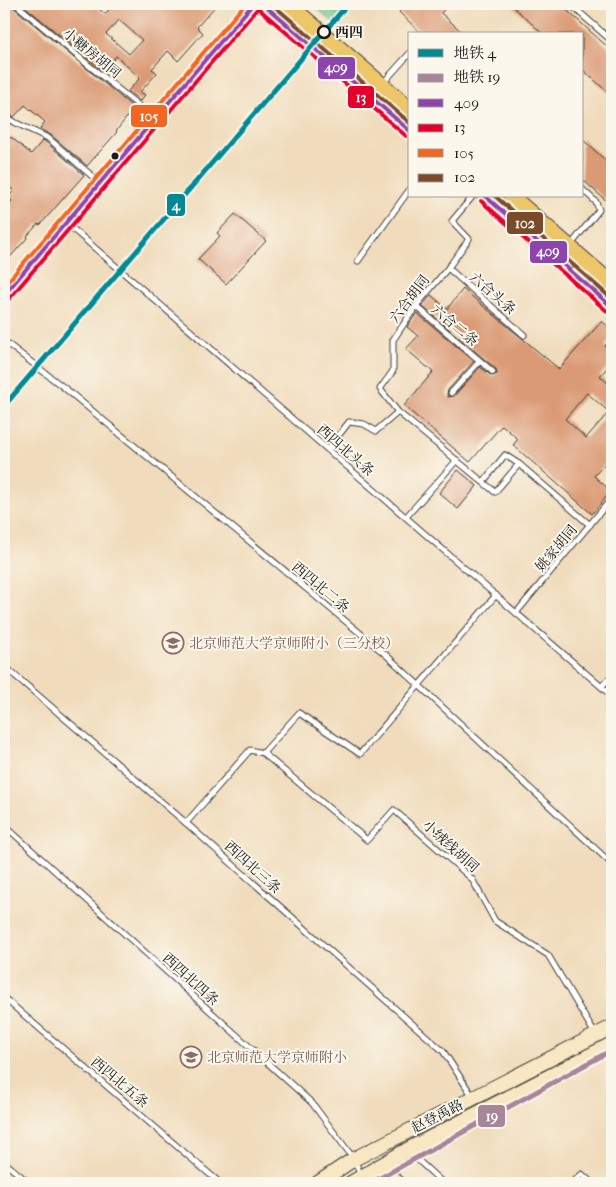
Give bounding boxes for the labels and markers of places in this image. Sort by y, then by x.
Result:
place label: 西四 [335,24,363,41]
marker: 西四 [317,25,331,39]
unlabelled marker [110,151,120,161]
school or university icon: 北京师范大学京师附小（三分校） [161,631,185,655]
place label: 北京师范大学京师附小（三分校） [189,635,399,652]
school or university icon: 北京师范大学京师附小 [179,1045,203,1069]
place label: 北京师范大学京师附小 [207,1049,347,1066]

